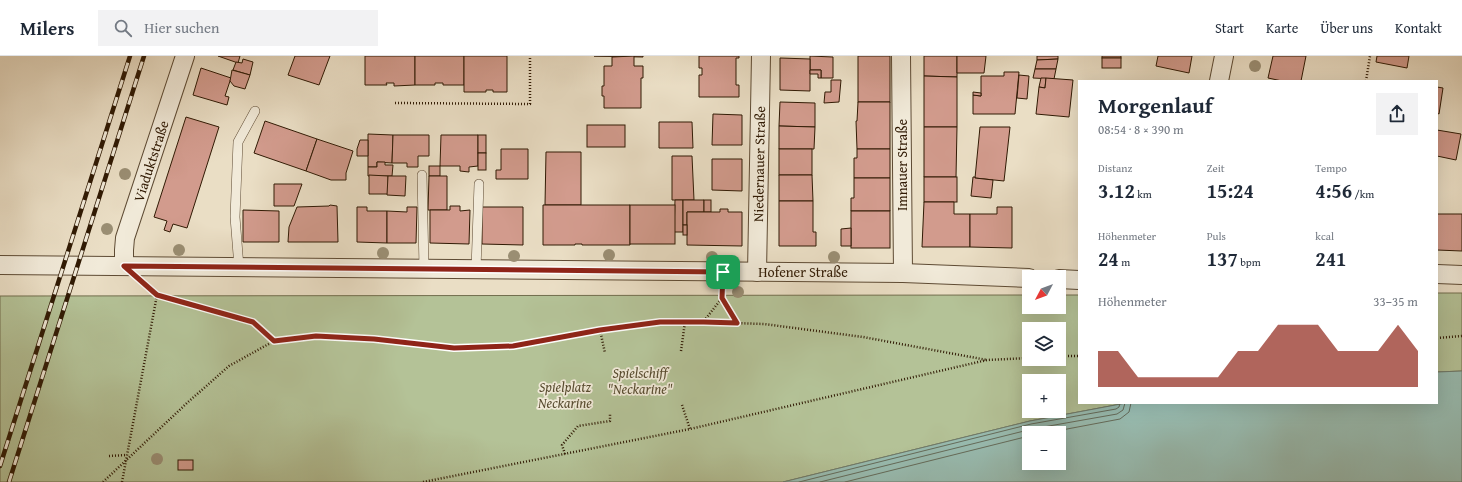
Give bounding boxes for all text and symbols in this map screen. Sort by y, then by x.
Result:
search box [98,10,378,46]
text: Milers [20,14,74,42]
icon: search [112,17,134,39]
text: Hier suchen [144,17,219,38]
text: Start [1215,18,1244,38]
text: Karte [1266,18,1298,38]
text: Über uns [1320,18,1373,38]
text: Kontakt [1395,18,1442,38]
text: Morgenlauf [1098,89,1213,121]
button: share [1376,93,1418,135]
street label: Niedernauer Straße [748,106,770,222]
street label: Viaduktstraße [128,117,174,204]
street label: Imnauer Straße [892,119,912,211]
text: 08:54 · 8 × 390 m [1098,120,1184,139]
text: Distanz [1098,160,1132,176]
text: Zeit [1207,160,1225,176]
text: Tempo [1315,160,1347,176]
text: 3.12 [1098,176,1135,205]
text: 15:24 [1207,176,1254,205]
text: 4:56 [1315,176,1352,205]
text: km [1135,186,1152,202]
text: /km [1352,186,1374,202]
text: Höhenmeter [1098,228,1156,244]
text: Puls [1207,228,1226,244]
text: kcal [1315,228,1334,244]
text: 24 [1098,244,1119,273]
text: 137 [1207,244,1238,273]
text: 241 [1315,244,1346,273]
text: m [1119,254,1130,270]
text: bpm [1238,254,1261,270]
pin [706,255,740,289]
icon: arrive [712,261,734,283]
street label: Hofener Straße [758,262,848,282]
north arrow [1022,270,1066,314]
map controls [1022,270,1066,470]
text: Höhenmeter [1098,292,1167,311]
text: 33–35 m [1373,292,1418,311]
button: layers [1022,322,1066,366]
park label: Spielschiff "Neckarine" [607,363,673,399]
button: + [1022,374,1066,418]
park label: Spielplatz Neckarine [538,377,592,413]
button: − [1022,426,1066,470]

